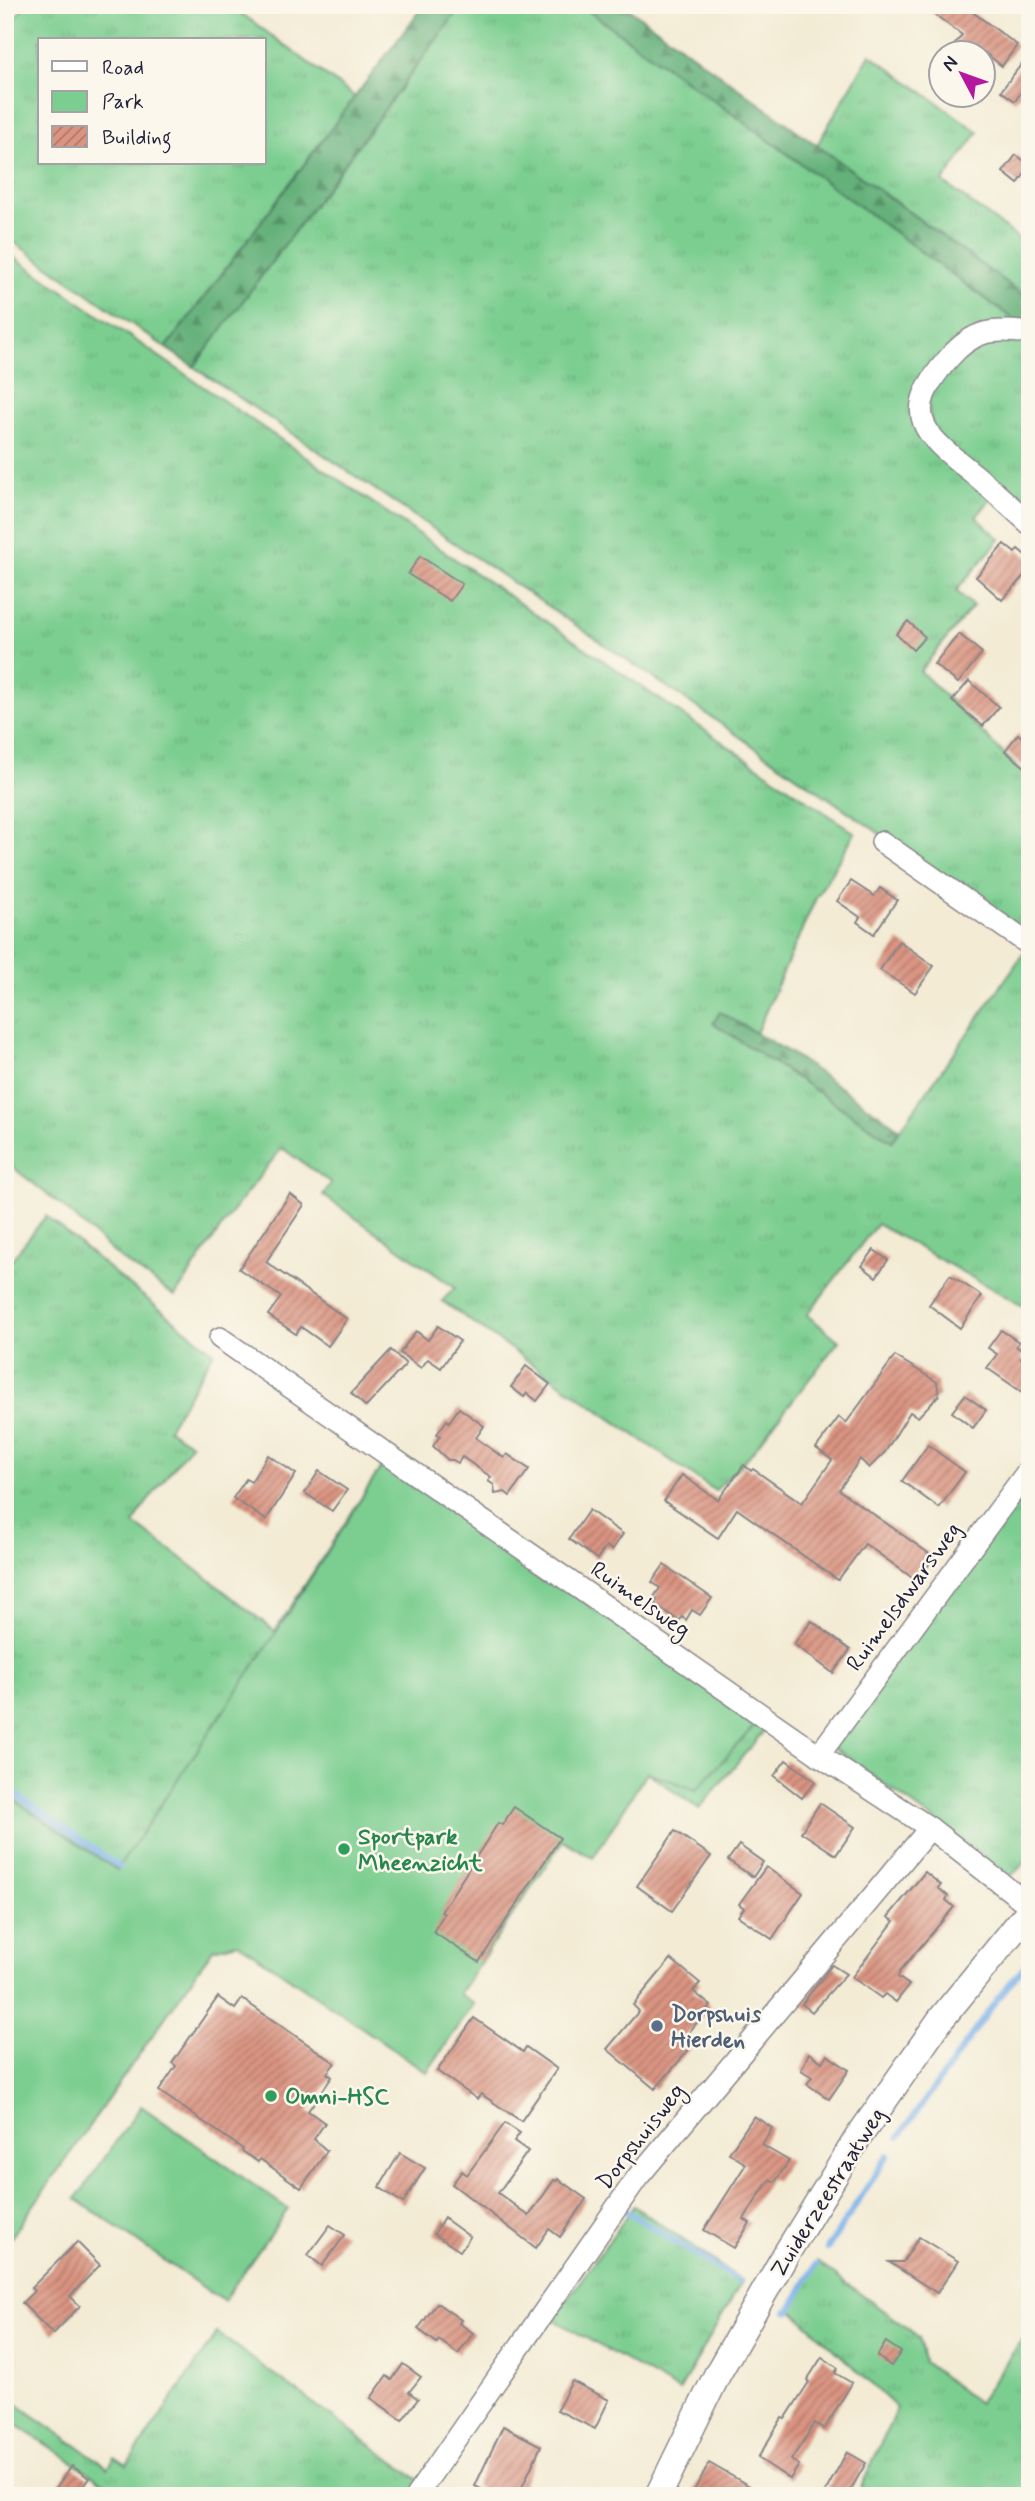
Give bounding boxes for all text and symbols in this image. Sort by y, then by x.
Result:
legend [38,38,266,164]
north arrow [926,38,996,108]
text: N [937,51,964,77]
text: Road [102,54,144,82]
text: Park [102,88,144,116]
text: Building [102,124,172,154]
street label: Ruimelsdwarsweg [840,1517,969,1678]
street label: Ruimelsweg [583,1555,696,1648]
place label: Sportpark Mheenzicht [358,1823,483,1879]
marker: Sportpark Mheenzicht [336,1841,352,1857]
place label: Dorpshuis Hierden [671,2000,762,2056]
marker: Dorpshuis Hierden [649,2018,665,2034]
street label: Dorpshuisweg [590,2078,694,2198]
place label: Omni-HSC [285,2083,389,2113]
marker: Omni-HSC [263,2088,279,2104]
street label: Zuiderzeestraatweg [764,2102,893,2284]

